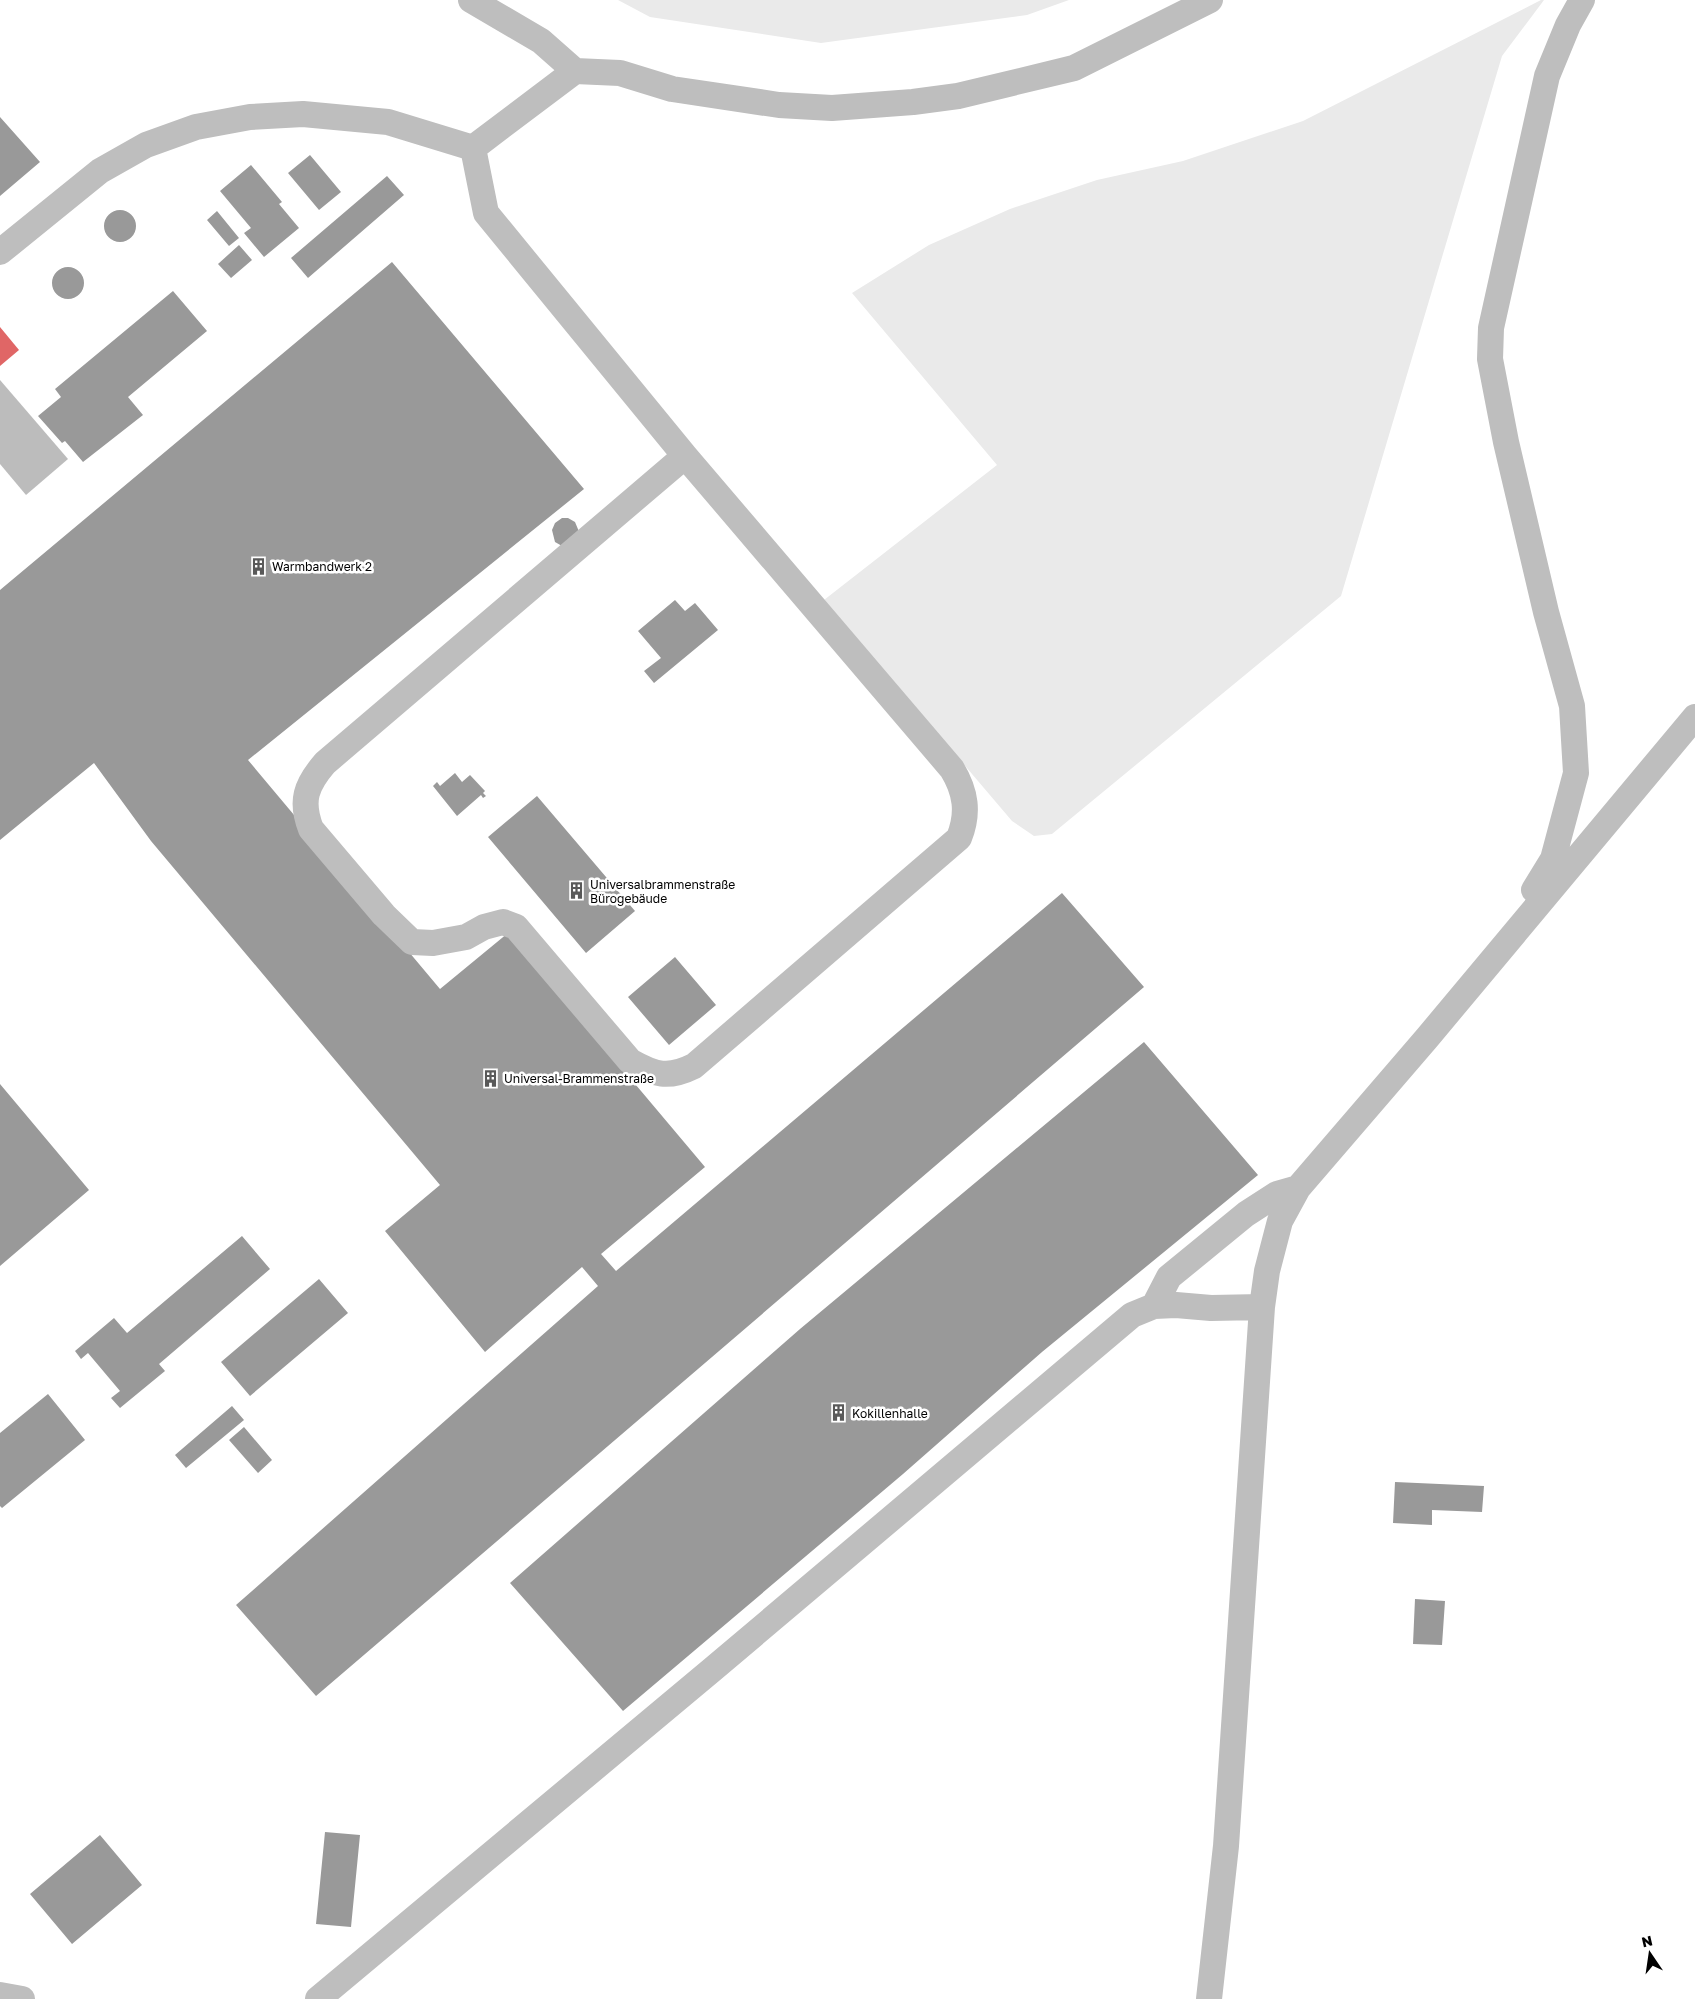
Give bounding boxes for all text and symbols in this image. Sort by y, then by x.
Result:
building icon: Warmbandwerk 2 [248,556,268,576]
place label: Warmbandwerk 2 [272,559,372,574]
place label: Universalbrammenstraße Bürogebäude [590,877,735,906]
building icon: Universalbrammenstraße Bürogebäude [566,881,586,901]
building icon: Universal-Brammenstraße [480,1068,500,1088]
place label: Universal-Brammenstraße [504,1071,654,1086]
building icon: Kokillenhalle [828,1403,848,1423]
place label: Kokillenhalle [852,1406,928,1421]
north arrow [1625,1929,1675,1979]
text: N [1640,1931,1654,1950]

